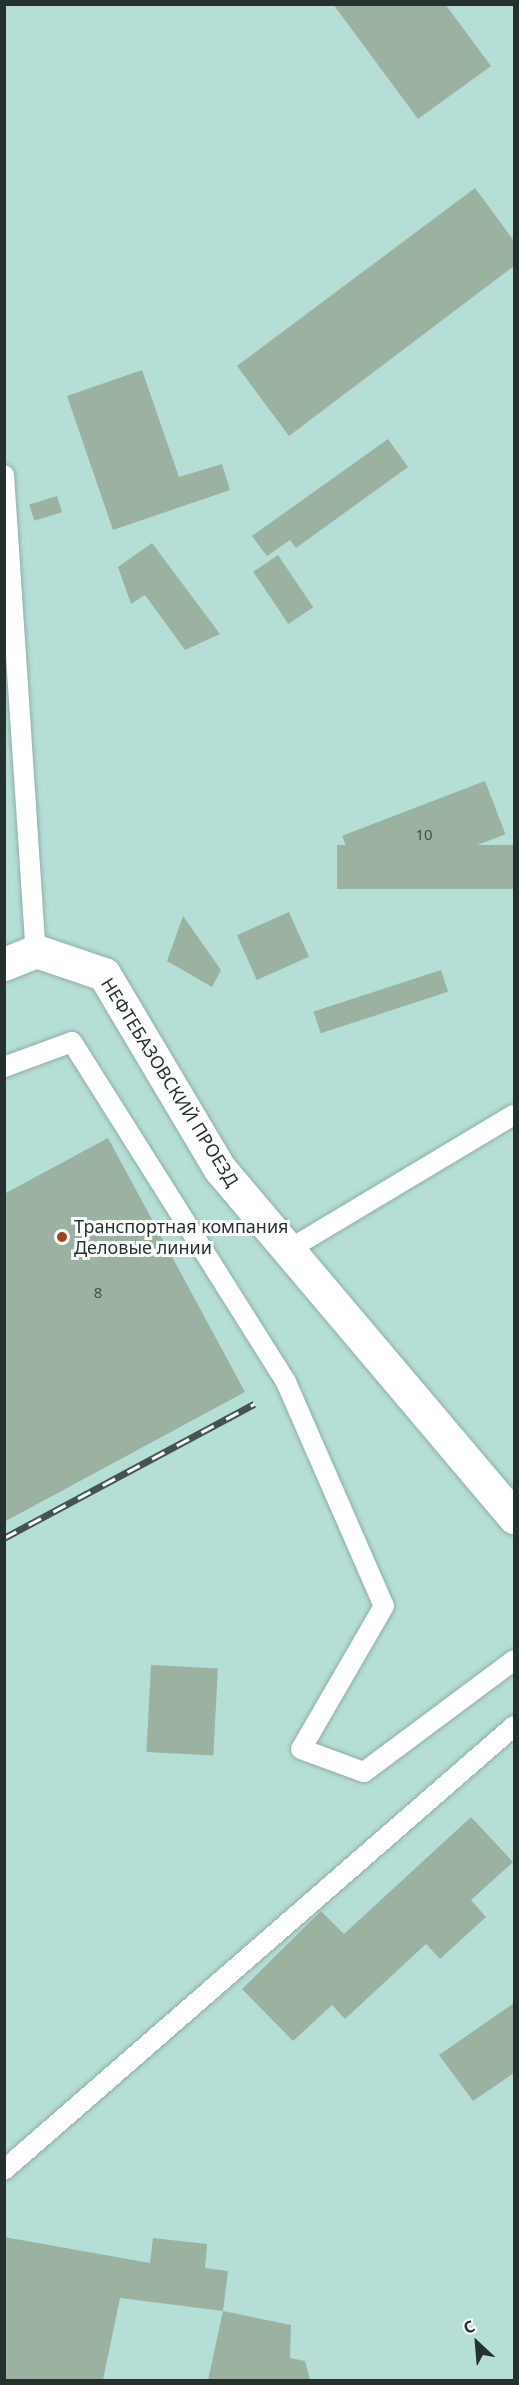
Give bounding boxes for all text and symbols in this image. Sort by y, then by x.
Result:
house number: 10 [415,826,433,844]
street label: НЕФТЕБАЗОВСКИЙ ПРОЕЗД [97,974,243,1190]
place label: Транспортная компания Деловые линии [74,1216,288,1258]
marker: Транспортная компания Деловые линии [55,1230,69,1244]
house number: 8 [94,1284,102,1302]
north arrow [447,2313,507,2373]
text: С [460,2315,479,2339]

